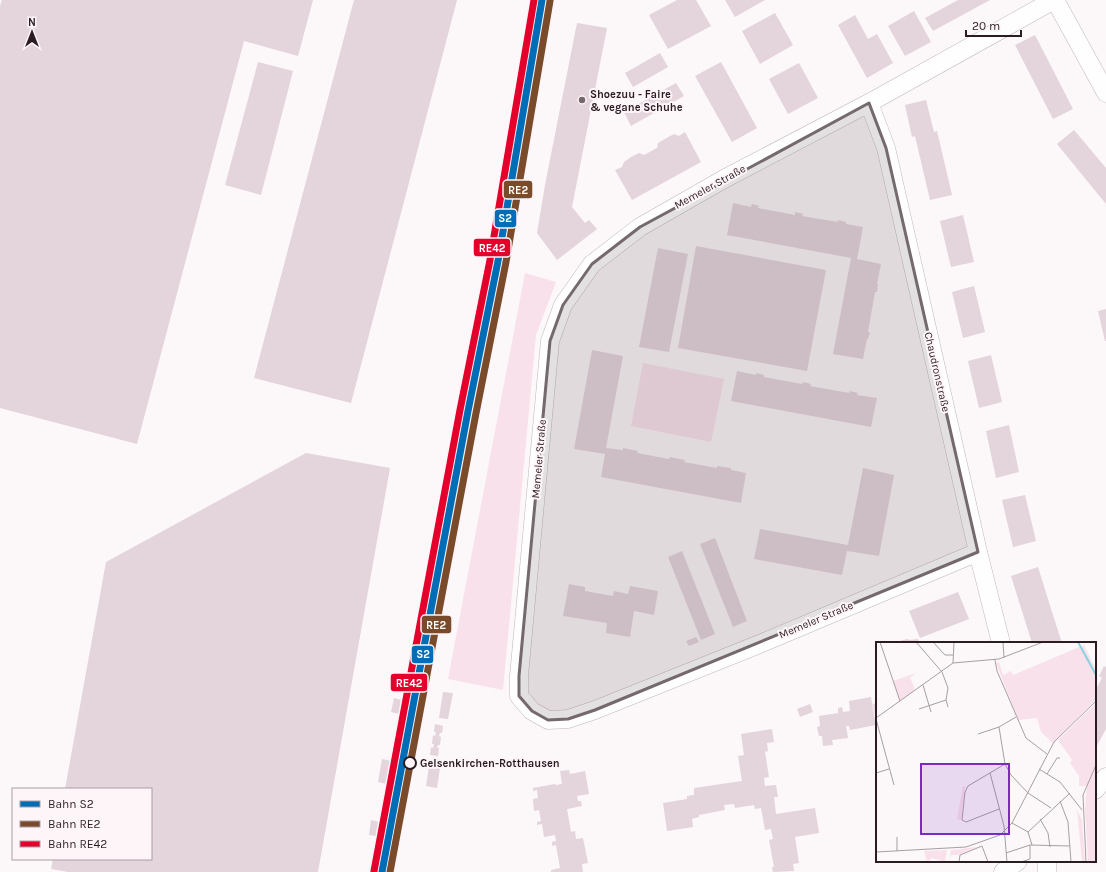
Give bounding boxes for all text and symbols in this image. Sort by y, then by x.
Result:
north arrow [12,12,52,52]
scale bar [966,12,1021,38]
text: N [28,16,36,29]
text: 20 m [972,19,1000,33]
place label: Shoezuu - Faire & vegane Schuhe [590,88,683,114]
marker: Shoezuu - Faire & vegane Schuhe [577,95,587,105]
street label: Memeler Straße [672,162,748,212]
line badge: RE2 [503,180,533,199]
text: RE2 [508,184,528,197]
line badge: S2 [494,209,517,228]
text: S2 [498,212,512,225]
line badge: RE42 [473,238,511,257]
text: RE42 [479,242,506,255]
street label: Chaudronstraße [921,331,953,414]
street label: Memeler Straße [529,419,549,499]
street label: Memeler Straße [777,598,855,642]
line badge: RE2 [421,615,452,634]
text: RE2 [426,619,446,632]
inset map [876,642,1096,862]
line badge: S2 [411,645,434,664]
text: S2 [416,648,430,661]
line badge: RE42 [390,673,428,692]
text: RE42 [396,677,423,690]
marker: Gelsenkirchen-Rotthausen [403,756,417,770]
place label: Gelsenkirchen-Rotthausen [420,757,560,770]
legend [12,788,152,860]
text: Bahn S2 [48,797,94,811]
text: Bahn RE2 [48,817,100,831]
text: Bahn RE42 [48,837,107,851]

